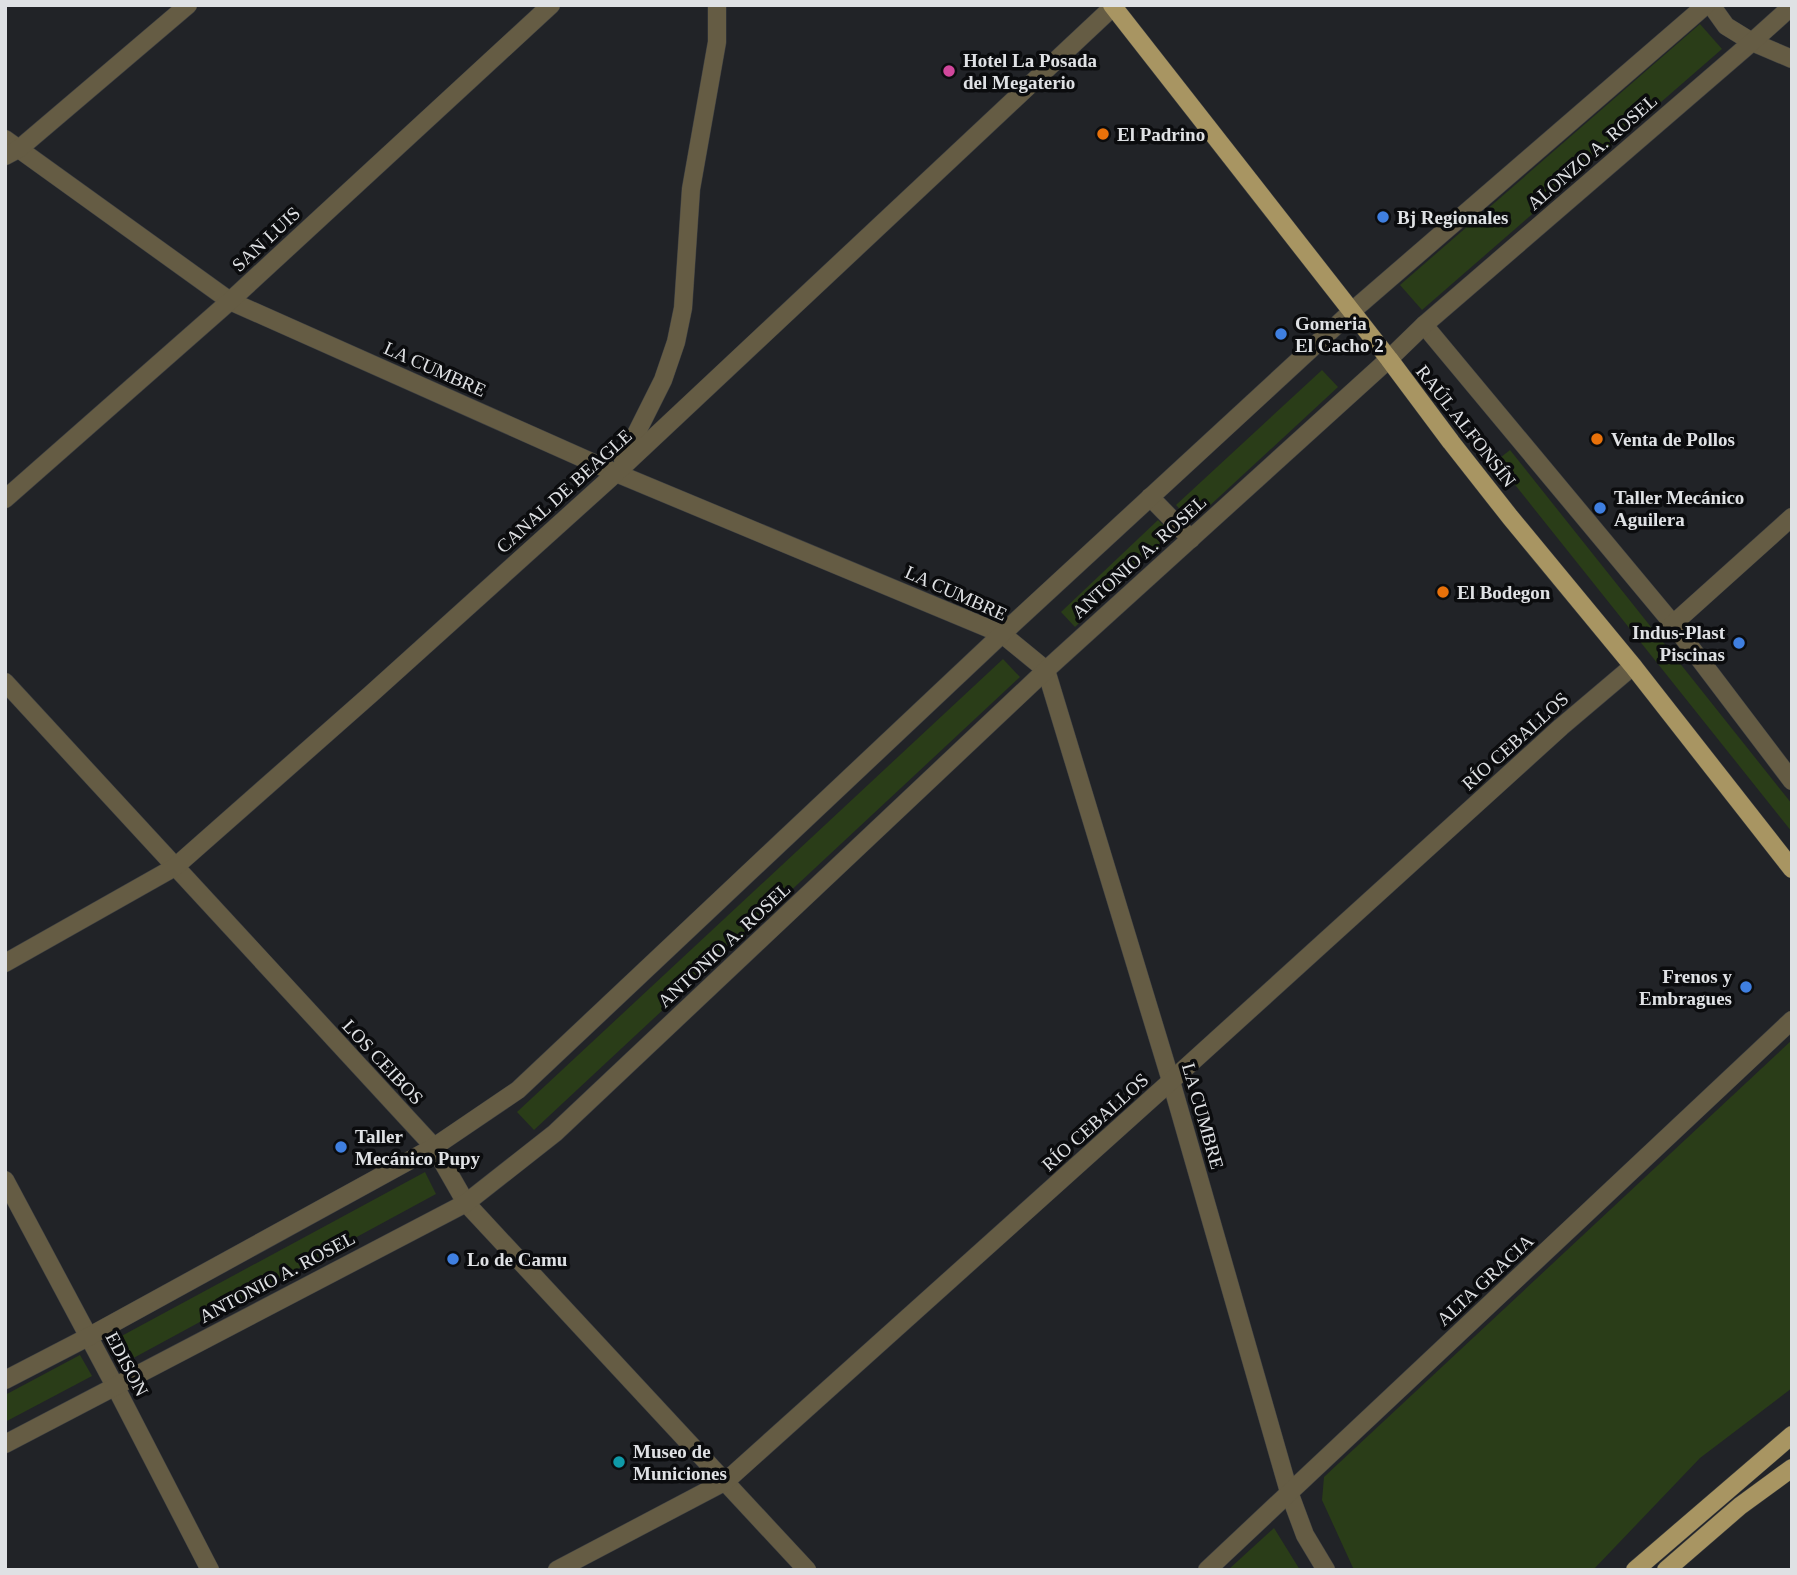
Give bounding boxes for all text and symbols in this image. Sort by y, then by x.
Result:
place label: Hotel La Posada del Megaterio [963,50,1098,93]
marker: Hotel La Posada del Megaterio [941,63,957,79]
street label: ALONZO A. ROSEL [1523,90,1661,214]
place label: El Padrino [1117,124,1205,145]
marker: El Padrino [1095,126,1111,142]
street label: SAN LUIS [228,202,304,276]
place label: Bj Regionales [1397,207,1508,228]
marker: Bj Regionales [1375,209,1391,225]
place label: Gomeria El Cacho 2 [1295,313,1384,356]
marker: Gomeria El Cacho 2 [1273,326,1289,342]
street label: LA CUMBRE [381,337,489,401]
street label: RAÚL ALFONSÍN [1412,361,1520,491]
street label: CANAL DE BEAGLE [492,425,636,557]
place label: Venta de Pollos [1611,429,1735,450]
marker: Venta de Pollos [1589,431,1605,447]
place label: Taller Mecánico Aguilera [1614,487,1744,530]
street label: ANTONIO A. ROSEL [1068,491,1210,623]
marker: Taller Mecánico Aguilera [1592,500,1608,516]
street label: LA CUMBRE [902,561,1010,625]
place label: El Bodegon [1457,582,1551,603]
marker: El Bodegon [1435,584,1451,600]
place label: Indus-Plast Piscinas [1632,622,1726,665]
marker: Indus-Plast Piscinas [1731,635,1747,651]
street label: RÍO CEBALLOS [1458,688,1572,794]
street label: ANTONIO A. ROSEL [653,878,795,1012]
place label: Frenos y Embragues [1639,966,1732,1009]
marker: Frenos y Embragues [1738,979,1754,995]
street label: LOS CEIBOS [338,1015,428,1109]
street label: LA CUMBRE [1178,1061,1228,1171]
street label: RÍO CEBALLOS [1038,1069,1152,1175]
place label: Taller Mecánico Pupy [355,1126,481,1169]
marker: Taller Mecánico Pupy [333,1139,349,1155]
street label: ANTONIO A. ROSEL [196,1227,358,1327]
street label: ALTA GRACIA [1433,1230,1538,1330]
place label: Lo de Camu [467,1249,568,1270]
marker: Lo de Camu [445,1251,461,1267]
street label: EDISON [101,1328,153,1400]
place label: Museo de Municiones [633,1441,727,1484]
marker: Museo de Municiones [611,1454,627,1470]

